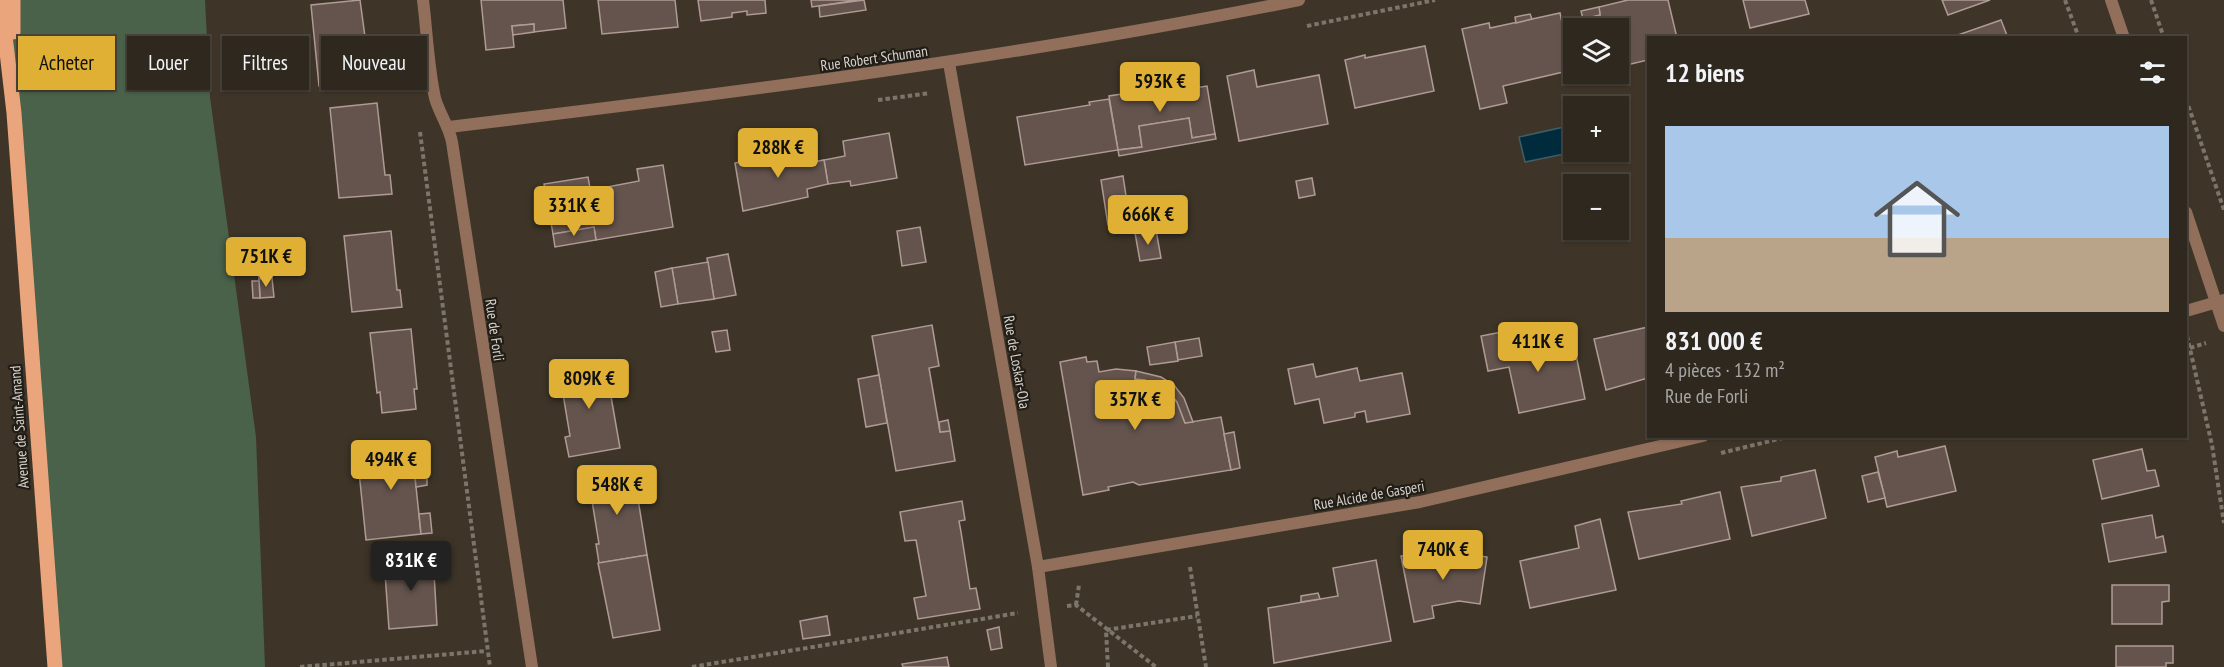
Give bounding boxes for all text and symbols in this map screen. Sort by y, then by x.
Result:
map controls [1563,18,1629,240]
button: layers [1563,18,1629,84]
chip: Acheter [18,36,115,90]
chip: Louer [127,36,210,90]
chip: Filtres [222,36,309,90]
chip: Nouveau [321,36,427,90]
street label: Rue Robert Schuman [819,41,929,75]
text: 12 biens [1665,56,1744,89]
icon: filters [2136,56,2169,89]
pin: 593K € [1111,62,1209,113]
text: 593K € [1134,68,1186,94]
button: + [1563,96,1629,162]
pin: 288K € [729,128,827,179]
text: 288K € [752,134,804,160]
icon: home [1863,165,1971,273]
button: − [1563,174,1629,240]
pin: 331K € [525,186,623,237]
text: 331K € [548,192,600,218]
pin: 666K € [1099,195,1197,246]
text: 666K € [1122,201,1174,227]
pin: 751K € [217,237,315,288]
text: 751K € [240,243,292,269]
street label: Rue de Forli [481,298,509,362]
street label: Rue de Loskar-Ola [999,314,1035,410]
pin: 411K € [1489,322,1587,373]
text: 831 000 € [1665,324,1763,357]
text: 411K € [1512,328,1564,354]
text: 4 pièces · 132 m² [1665,357,1785,383]
pin: 809K € [540,359,638,410]
street label: Avenue de Saint-Amand [5,365,33,489]
text: 809K € [563,365,615,391]
pin: 357K € [1086,380,1184,431]
text: Rue de Forli [1665,383,1748,409]
text: 357K € [1109,386,1161,412]
pin: 494K € [342,440,440,491]
text: 494K € [365,446,417,472]
pin: 548K € [568,465,666,516]
text: 548K € [591,471,643,497]
street label: Rue Alcide de Gasperi [1312,476,1426,514]
pin: 740K € [1394,530,1492,581]
text: 740K € [1417,536,1469,562]
pin: 831K € [362,541,460,592]
text: 831K € [385,547,437,573]

